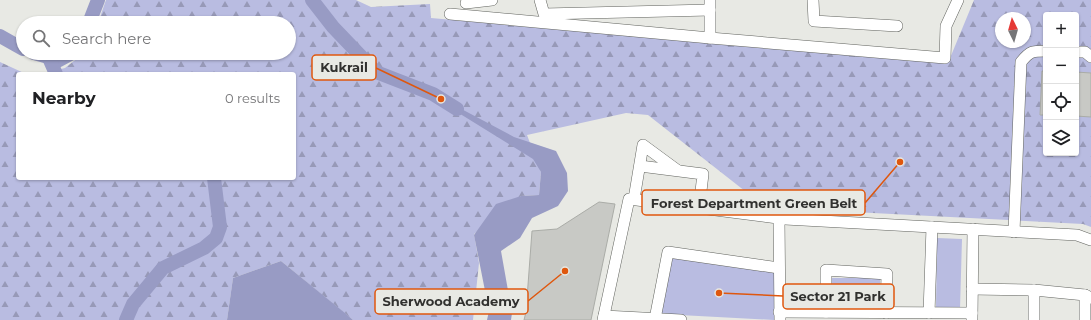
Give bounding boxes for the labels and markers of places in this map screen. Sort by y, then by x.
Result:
callout: Kukrail [312,55,376,80]
callout: Forest Department Green Belt [642,190,865,215]
callout: Sector 21 Park [783,284,894,309]
callout: Sherwood Academy [375,289,528,314]

